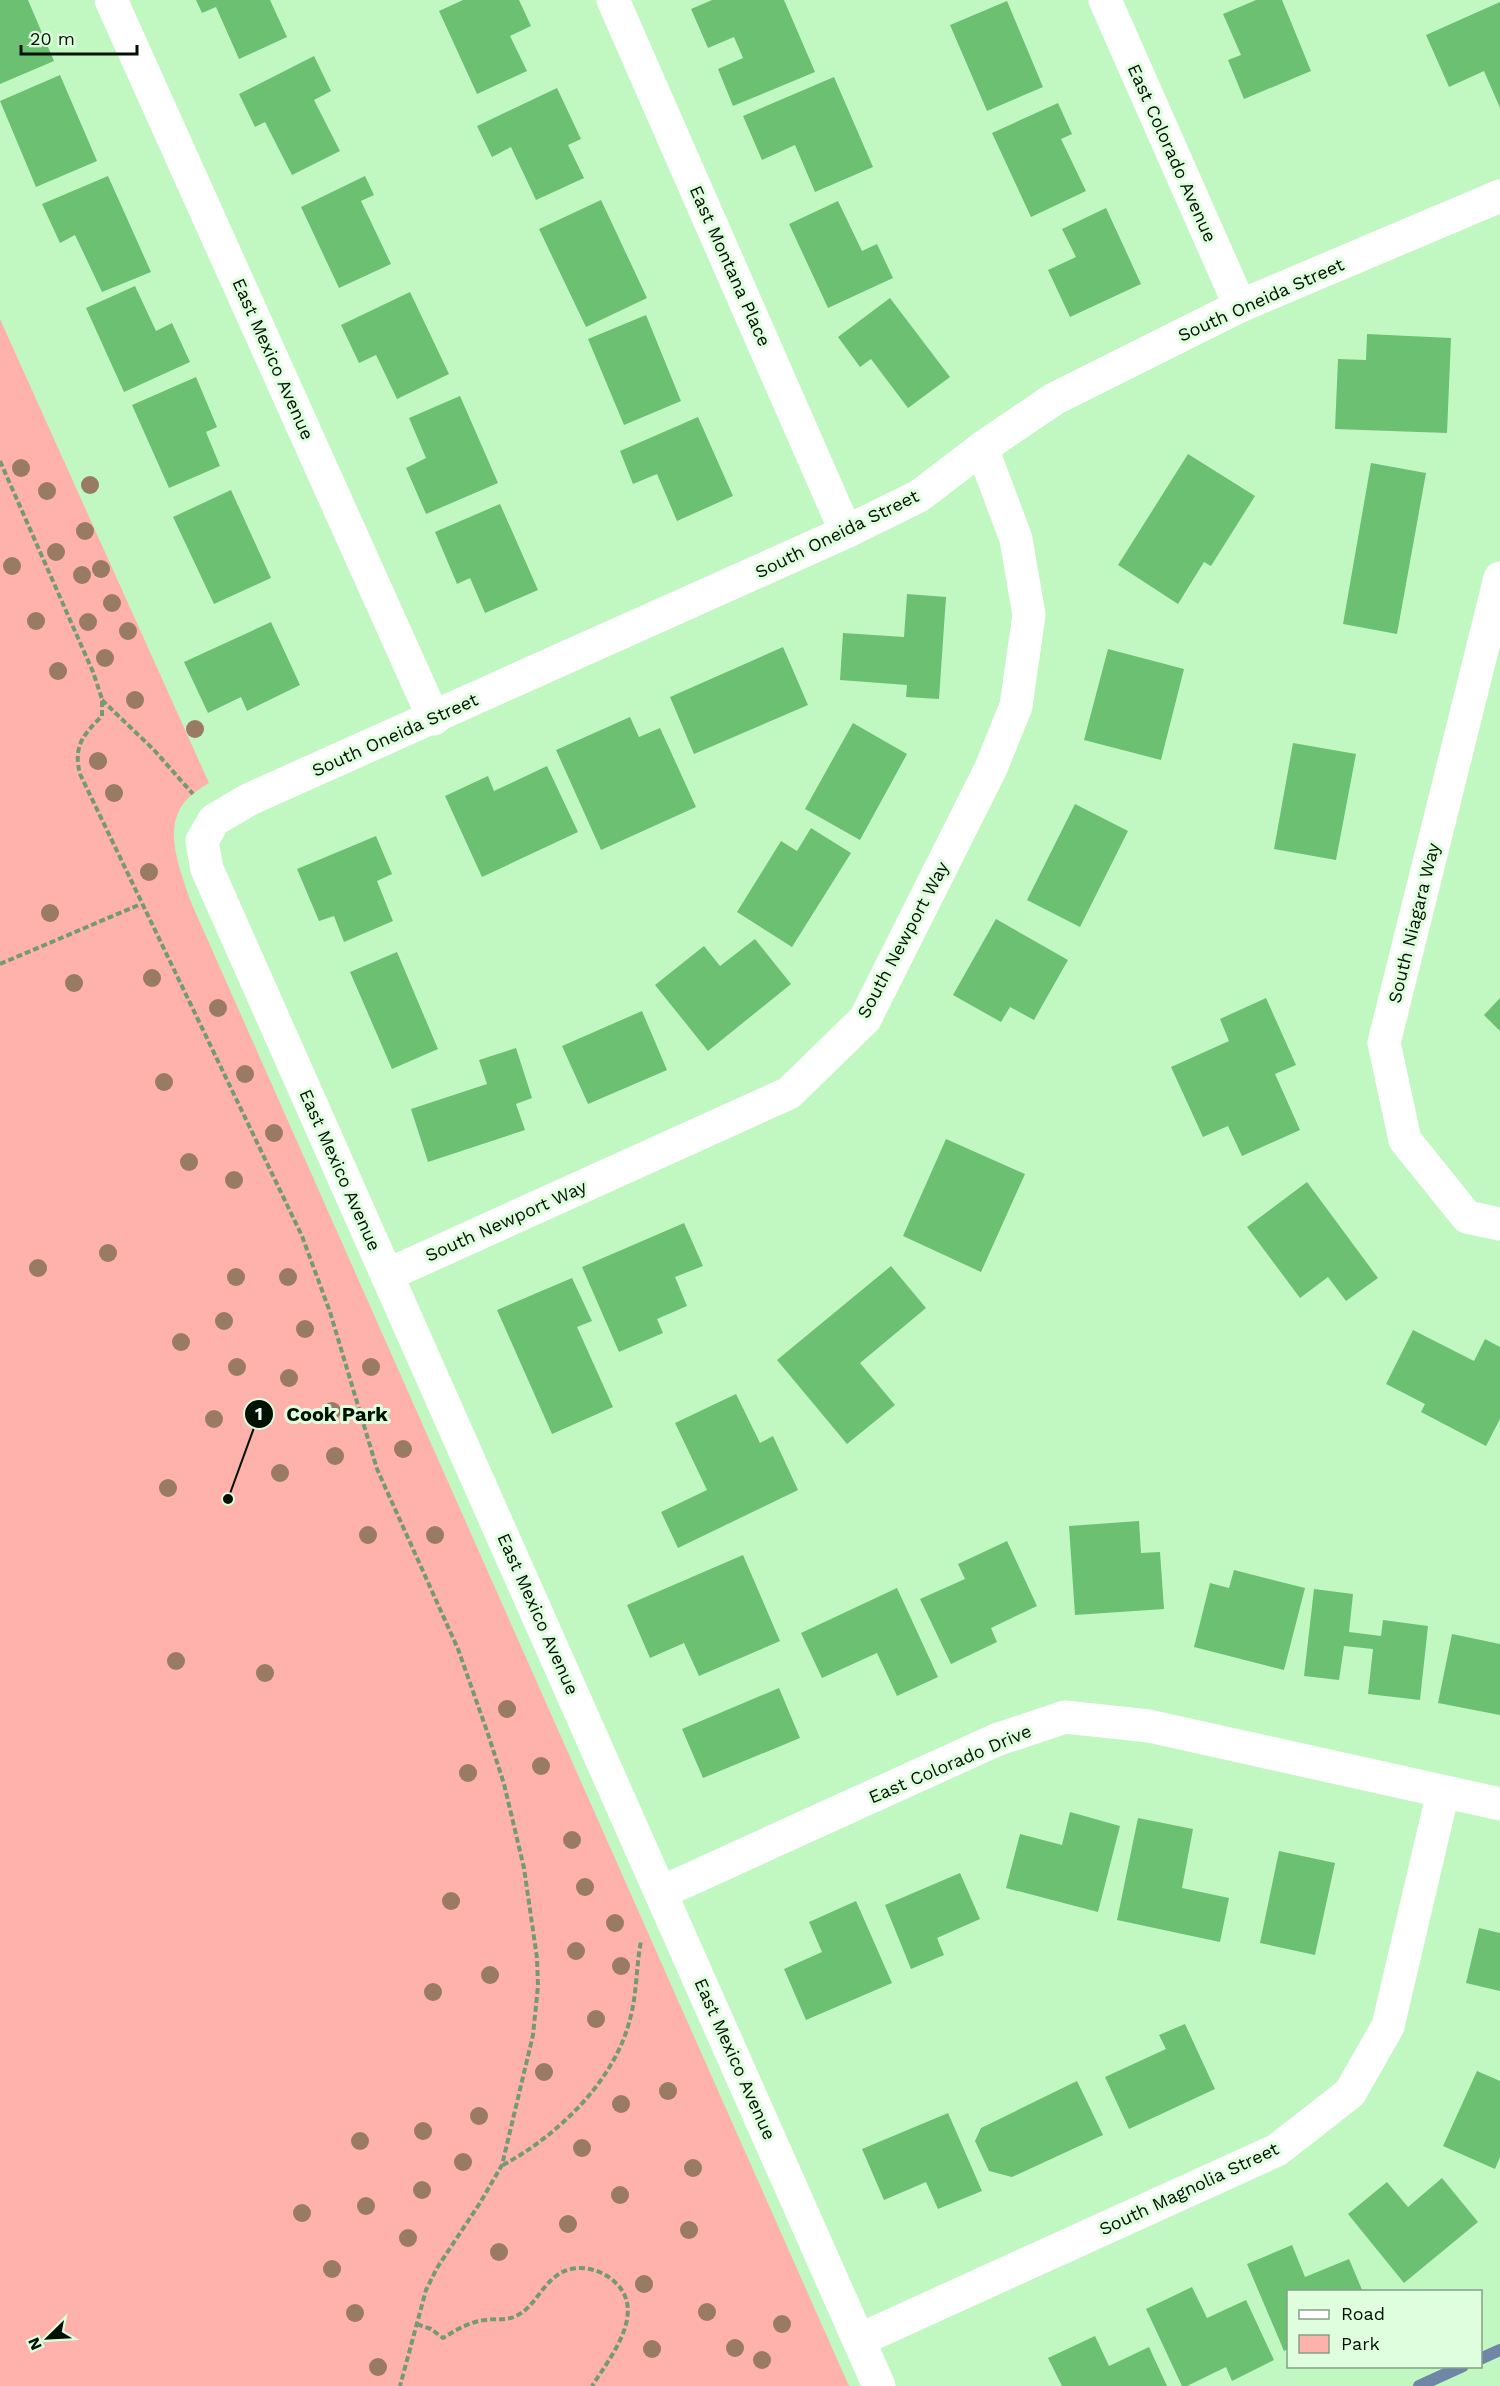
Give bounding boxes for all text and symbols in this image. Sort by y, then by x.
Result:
scale bar [21,18,136,56]
text: 20 m [30,28,75,49]
street label: East Colorado Avenue [1124,60,1221,245]
street label: East Montana Place [686,182,775,349]
street label: South Oneida Street [1175,253,1347,346]
street label: East Mexico Avenue [228,275,319,443]
street label: South Oneida Street [752,485,922,582]
street label: South Oneida Street [309,688,481,781]
street label: South Niagara Way [1383,840,1444,1005]
street label: South Newport Way [852,857,953,1022]
street label: East Mexico Avenue [295,1086,386,1254]
street label: South Newport Way [422,1175,590,1266]
callout: Cook Park [244,1395,400,1433]
text: Cook Park [286,1402,388,1426]
text: 1 [255,1403,263,1424]
street label: East Mexico Avenue [493,1530,584,1698]
street label: East Colorado Drive [865,1720,1034,1807]
street label: East Mexico Avenue [690,1975,781,2143]
street label: South Magnolia Street [1096,2138,1282,2239]
legend [1287,2290,1482,2368]
text: Road [1341,2303,1385,2324]
north arrow [18,2308,78,2368]
text: Park [1341,2333,1380,2354]
text: N [24,2335,46,2353]

